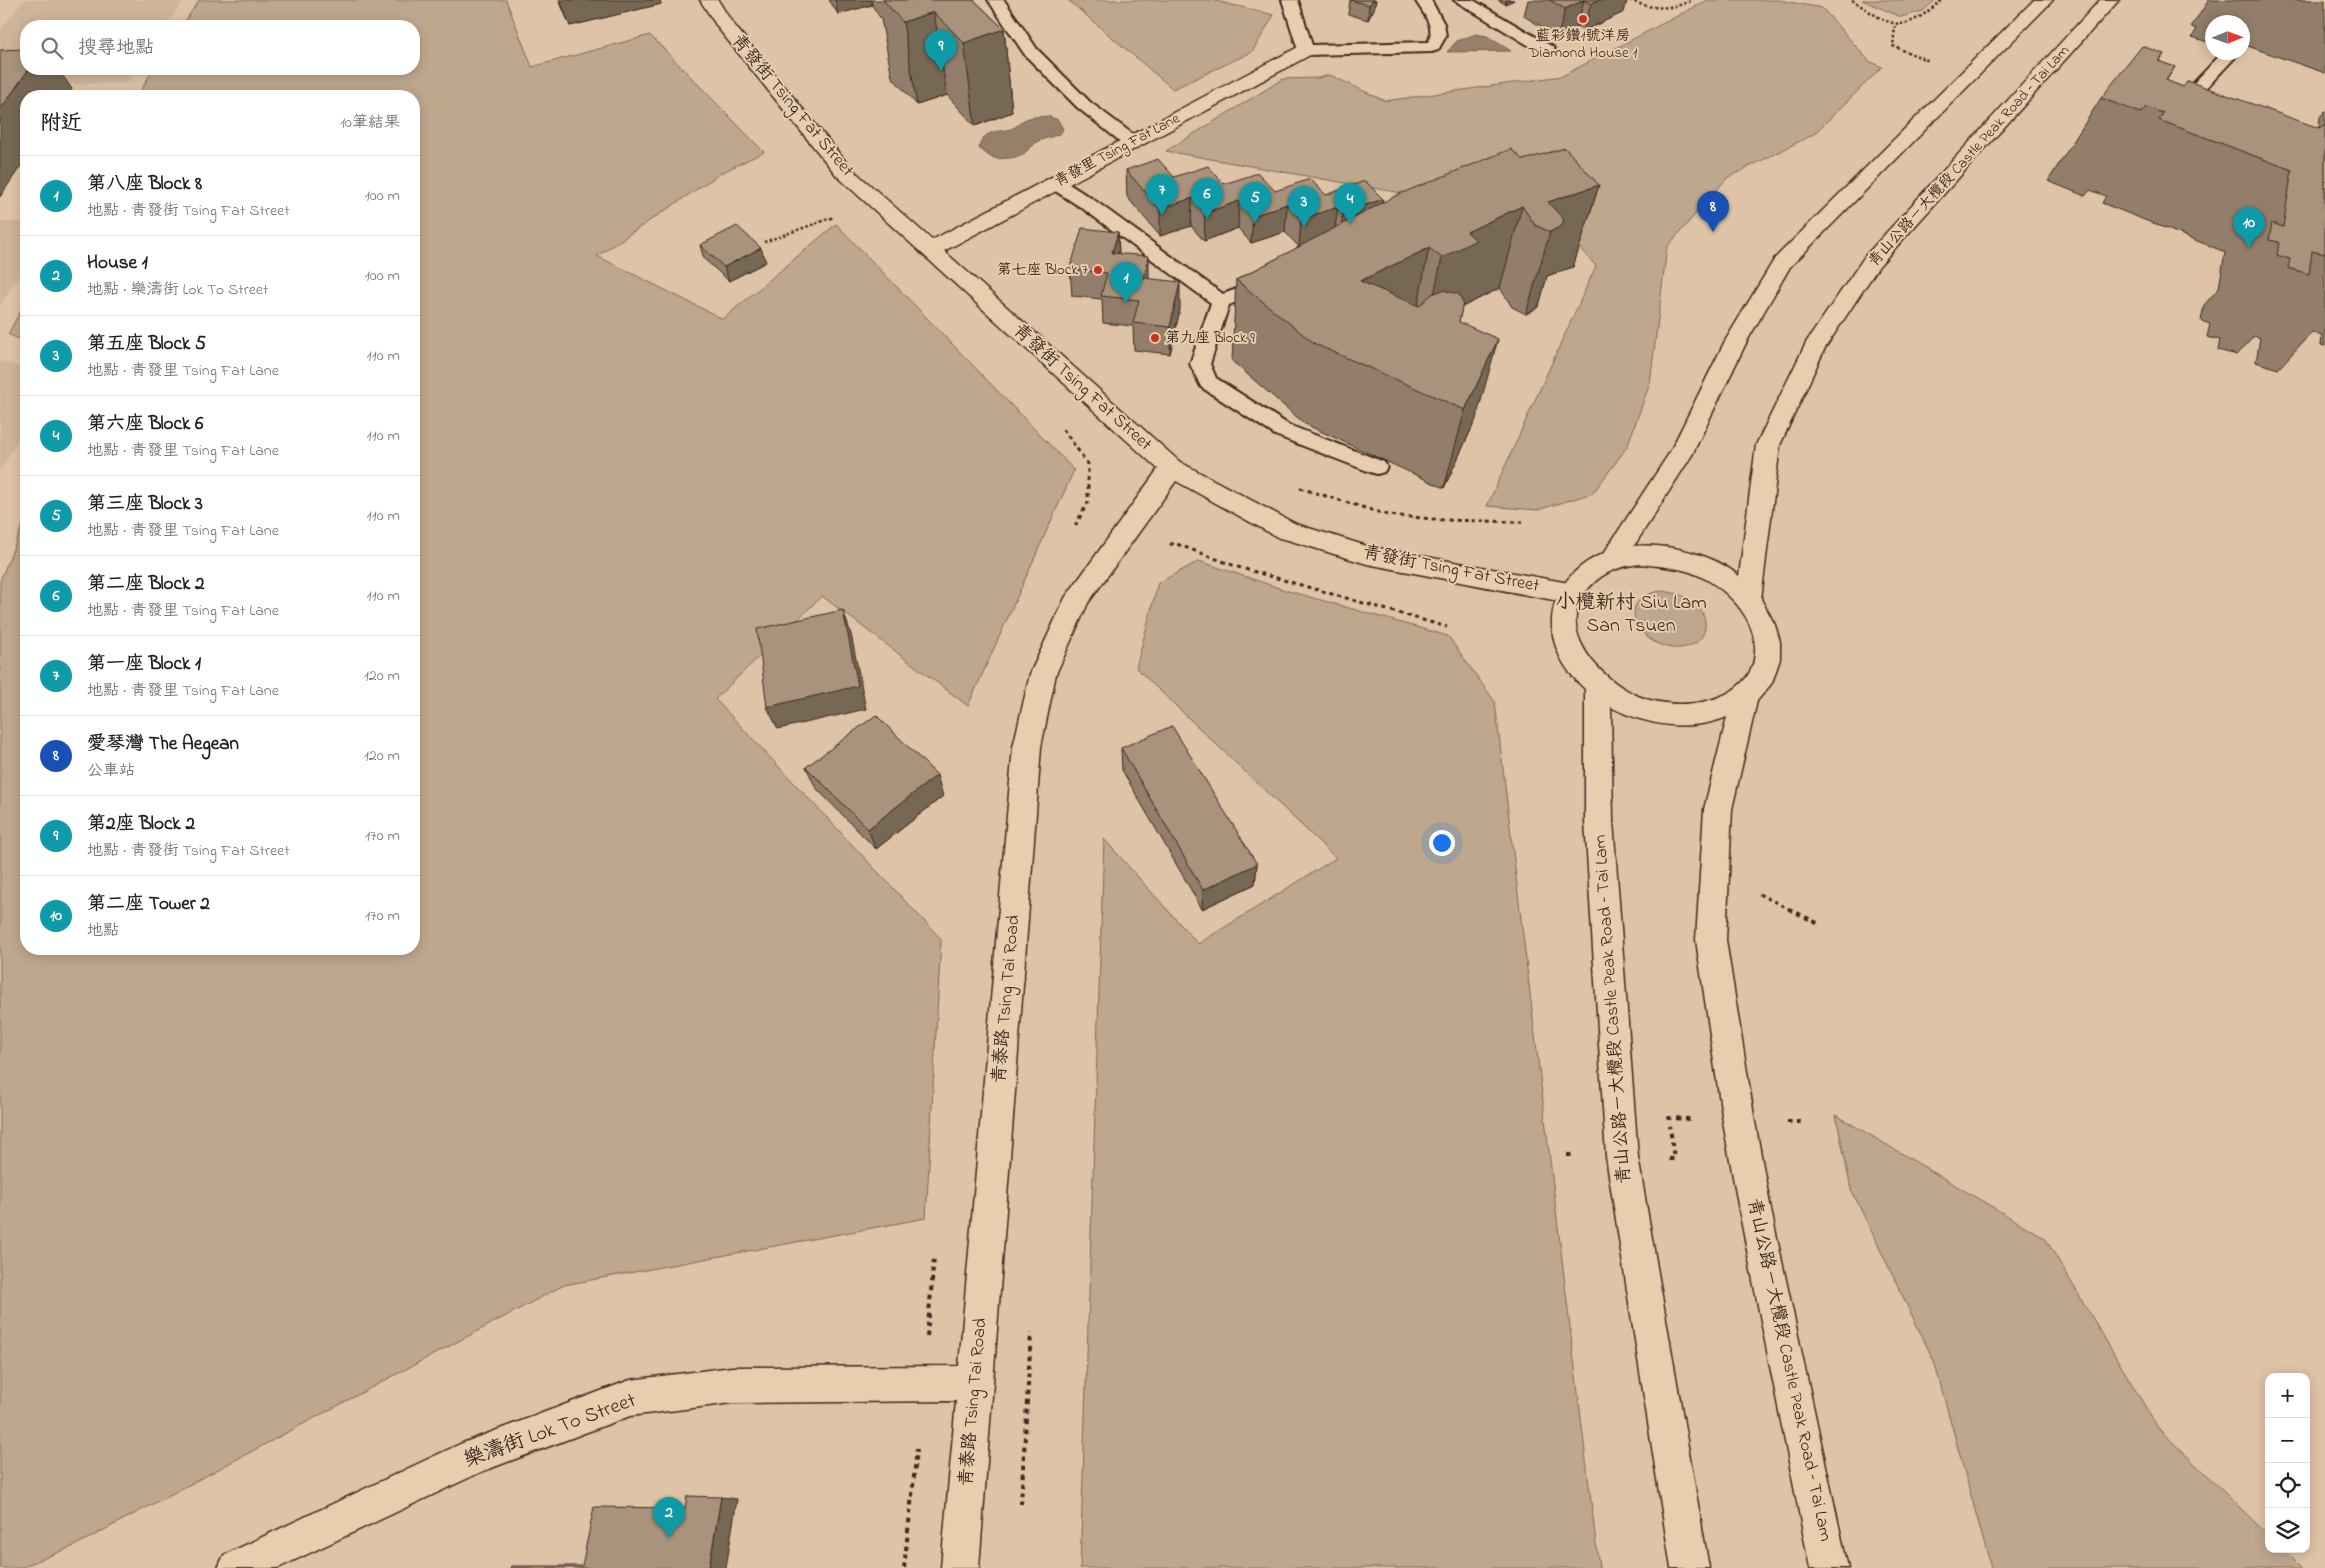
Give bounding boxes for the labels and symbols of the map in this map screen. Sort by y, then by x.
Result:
marker: 藍彩鑽1號洋房 Diamond House 1 [1577,13,1589,25]
north arrow [2205,15,2250,60]
place label: 藍彩鑽1號洋房 Diamond House 1 [1528,25,1638,64]
street label: 青發街 Tsing Fat Street [724,29,860,184]
pin: 9 [925,30,957,71]
street label: 青山公路－大欖段 Castle Peak Road – Tai Lam [1863,40,2075,272]
street label: 青發里 Tsing Fat Lane [1050,107,1184,193]
pin: 7 [1146,174,1178,215]
pin: 6 [1191,178,1223,219]
pin: 5 [1239,182,1271,223]
pin: 4 [1334,183,1366,224]
pin: 3 [1288,186,1320,227]
pin: 8 [1697,191,1729,232]
pin: 10 [2233,207,2265,248]
place label: 第七座 Block 7 [997,259,1088,281]
pin: 1 [1110,262,1142,303]
marker: 第七座 Block 7 [1092,264,1104,276]
street label: 青發街 Tsing Fat Street [1006,318,1157,458]
place label: 第九座 Block 9 [1165,327,1255,349]
marker: 第九座 Block 9 [1149,332,1161,344]
street label: 青發街 Tsing Fat Street [1360,540,1541,601]
district label: 小欖新村 Siu Lam San Tsuen [1555,589,1707,641]
your location [1429,830,1455,856]
street label: 青山公路－大欖段 Castle Peak Road – Tai Lam [1588,834,1638,1184]
street label: 青泰路 Tsing Tai Road [987,914,1028,1084]
street label: 青山公路－大欖段 Castle Peak Road – Tai Lam [1740,1196,1838,1544]
street label: 青泰路 Tsing Tai Road [954,1317,995,1487]
street label: 樂濤街 Lok To Street [460,1386,640,1476]
pin: 2 [653,1497,685,1538]

